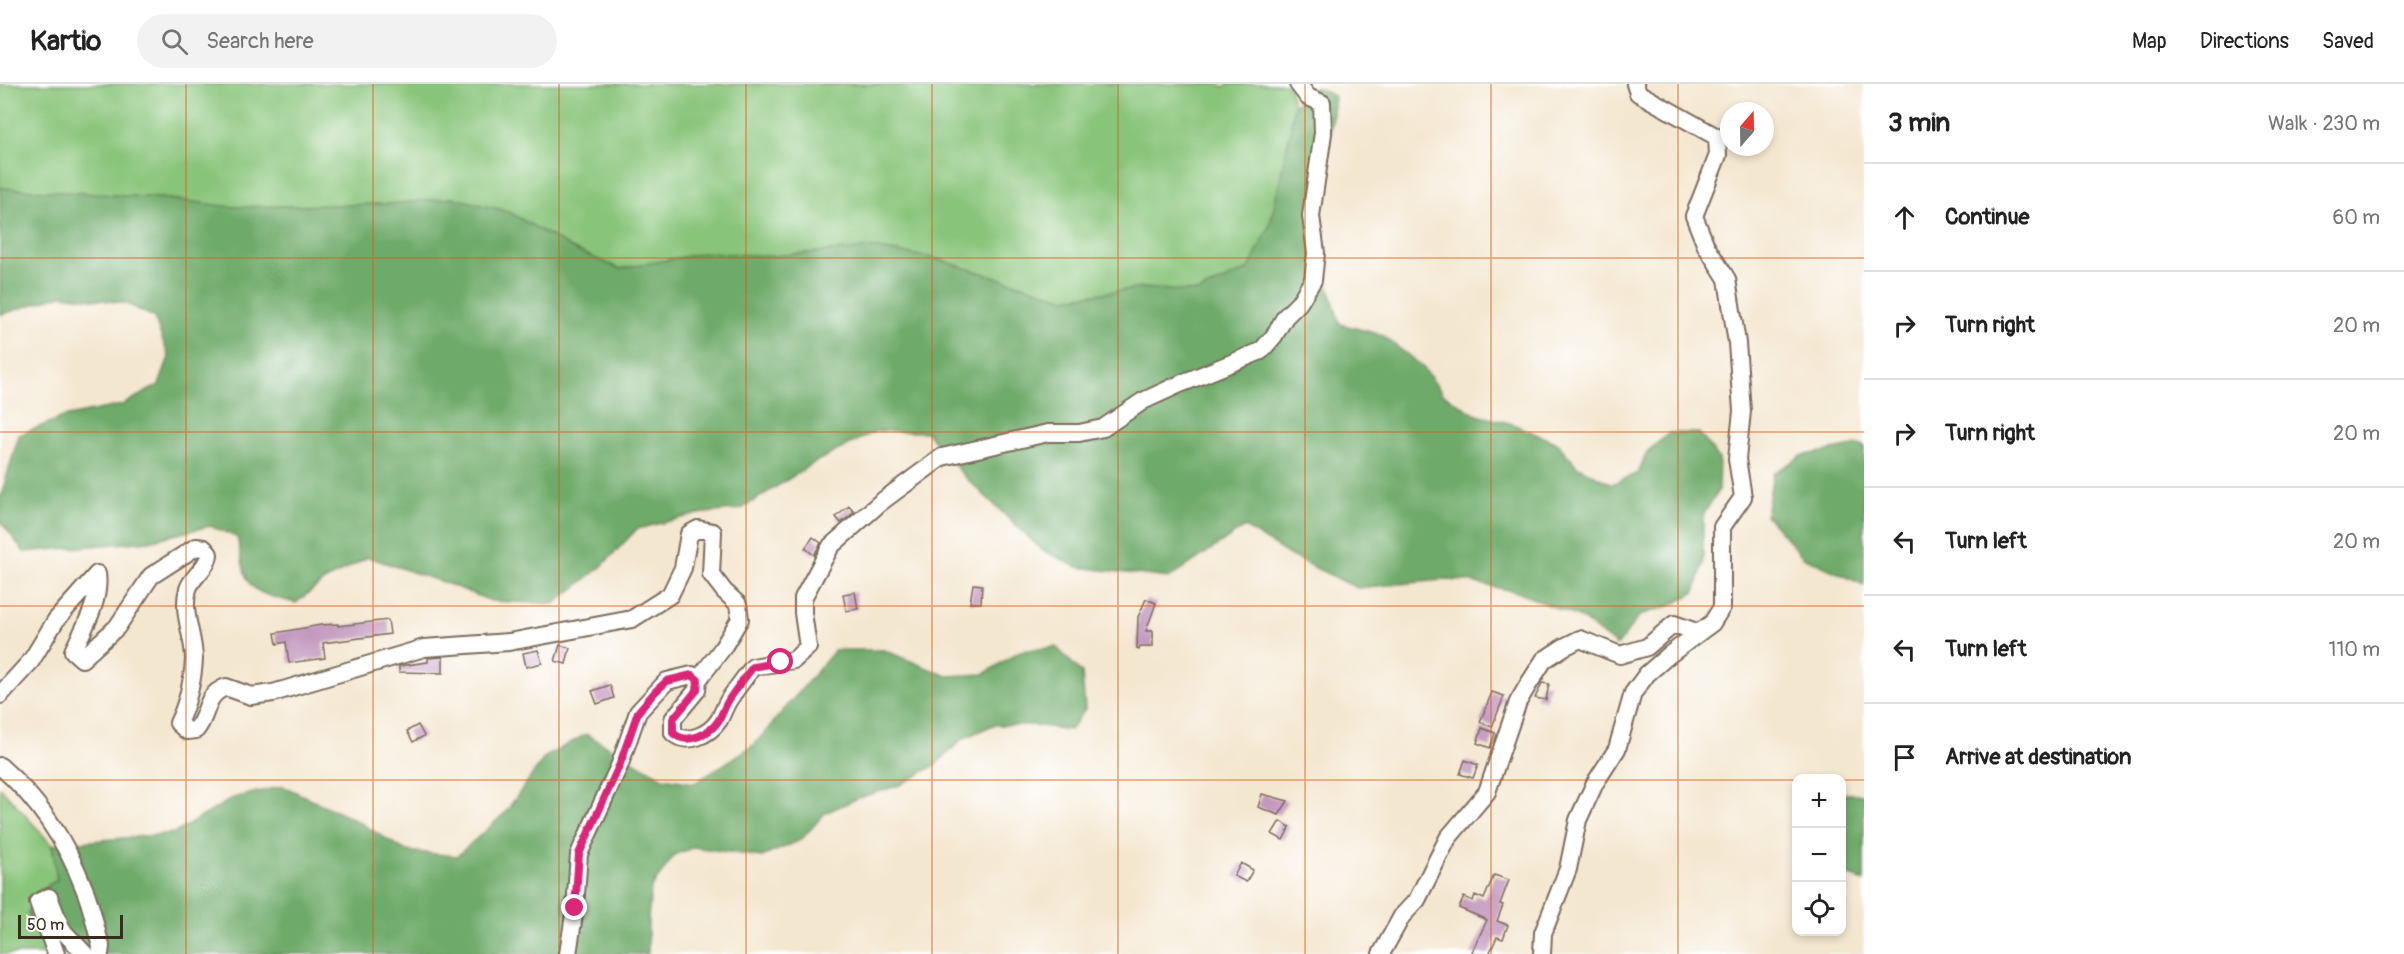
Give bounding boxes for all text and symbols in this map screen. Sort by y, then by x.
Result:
search box [137,14,557,68]
text: Kartio [30,24,101,59]
icon: search [158,25,191,58]
text: Search here [206,27,314,55]
text: Map [2132,28,2167,55]
text: Directions [2200,28,2289,55]
text: Saved [2322,28,2374,55]
north arrow [1720,102,1774,156]
text: 3 min [1888,107,1950,139]
text: Walk · 230 m [2268,111,2380,136]
icon: ahead [1888,201,1921,234]
text: Continue [1945,203,2029,231]
text: 60 m [2333,205,2380,230]
icon: right [1888,309,1921,342]
text: Turn right [1945,311,2035,339]
text: 20 m [2333,313,2380,338]
icon: right [1888,417,1921,450]
text: Turn right [1945,419,2035,447]
text: 20 m [2333,421,2380,446]
icon: left [1888,525,1921,558]
text: Turn left [1945,527,2027,555]
text: 20 m [2333,529,2380,554]
icon: left [1888,633,1921,666]
text: Turn left [1945,635,2027,663]
text: 110 m [2329,637,2380,662]
route start [767,648,793,674]
icon: arrive [1888,741,1921,774]
text: Arrive at destination [1945,743,2131,771]
map controls [1792,774,1846,936]
button: + [1792,774,1846,828]
button: − [1792,828,1846,882]
button: locate [1792,882,1846,936]
route end [561,894,587,920]
scale bar [18,912,123,940]
text: 50 m [27,915,64,935]

